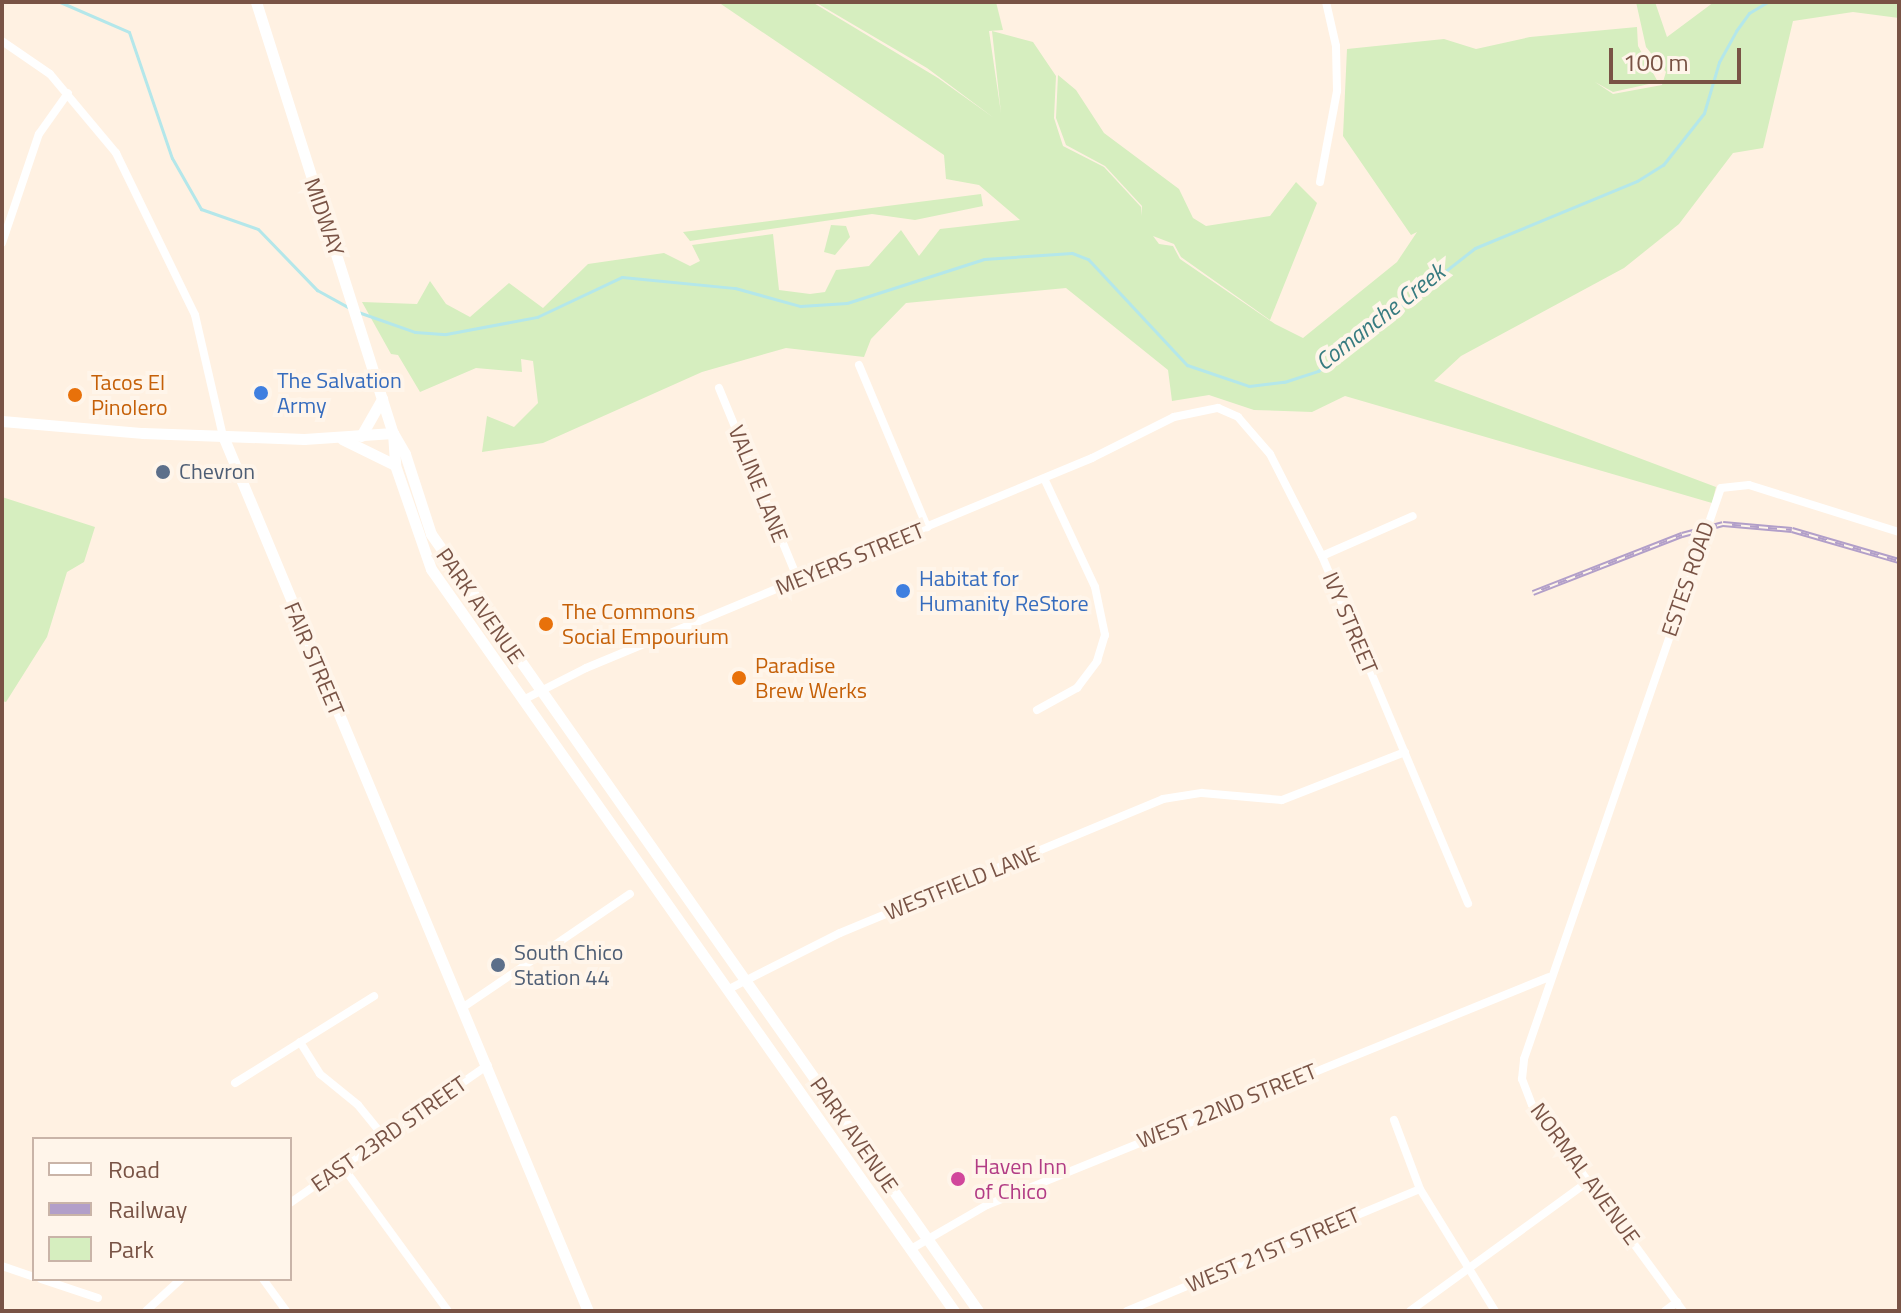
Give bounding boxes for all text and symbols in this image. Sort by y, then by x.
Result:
scale bar [1613,32,1745,82]
text: 100 m [1623,44,1689,80]
street label: MIDWAY [298,174,350,260]
water label: Comanche Creek [1309,257,1451,377]
place label: The Salvation Army [277,367,402,418]
place label: Tacos El Pinolero [91,369,167,420]
marker: The Salvation Army [252,384,270,402]
marker: Tacos El Pinolero [66,386,84,404]
street label: VALINE LANE [723,422,793,546]
place label: Chevron [179,459,255,485]
marker: Chevron [154,463,172,481]
street label: MEYERS STREET [772,517,928,601]
street label: ESTES ROAD [1656,518,1720,640]
street label: PARK AVENUE [430,543,530,669]
place label: Habitat for Humanity ReStore [919,565,1089,616]
street label: IVY STREET [1317,568,1383,678]
marker: Habitat for Humanity ReStore [894,582,912,600]
street label: FAIR STREET [278,598,350,720]
place label: The Commons Social Empourium [562,598,729,650]
marker: The Commons Social Empourium [537,615,555,633]
place label: Paradise Brew Werks [755,652,867,704]
marker: Paradise Brew Werks [730,669,748,687]
street label: WESTFIELD LANE [881,840,1043,926]
place label: South Chico Station 44 [514,939,623,990]
marker: South Chico Station 44 [489,956,507,974]
street label: WEST 22ND STREET [1133,1058,1321,1154]
street label: EAST 23RD STREET [306,1071,472,1197]
street label: PARK AVENUE [804,1072,904,1198]
street label: NORMAL AVENUE [1525,1098,1645,1250]
legend [32,1137,292,1281]
text: Road [108,1151,160,1187]
place label: Haven Inn of Chico [974,1153,1067,1204]
marker: Haven Inn of Chico [949,1170,967,1188]
text: Railway [108,1191,187,1227]
street label: WEST 21ST STREET [1182,1202,1364,1298]
text: Park [108,1231,154,1267]

